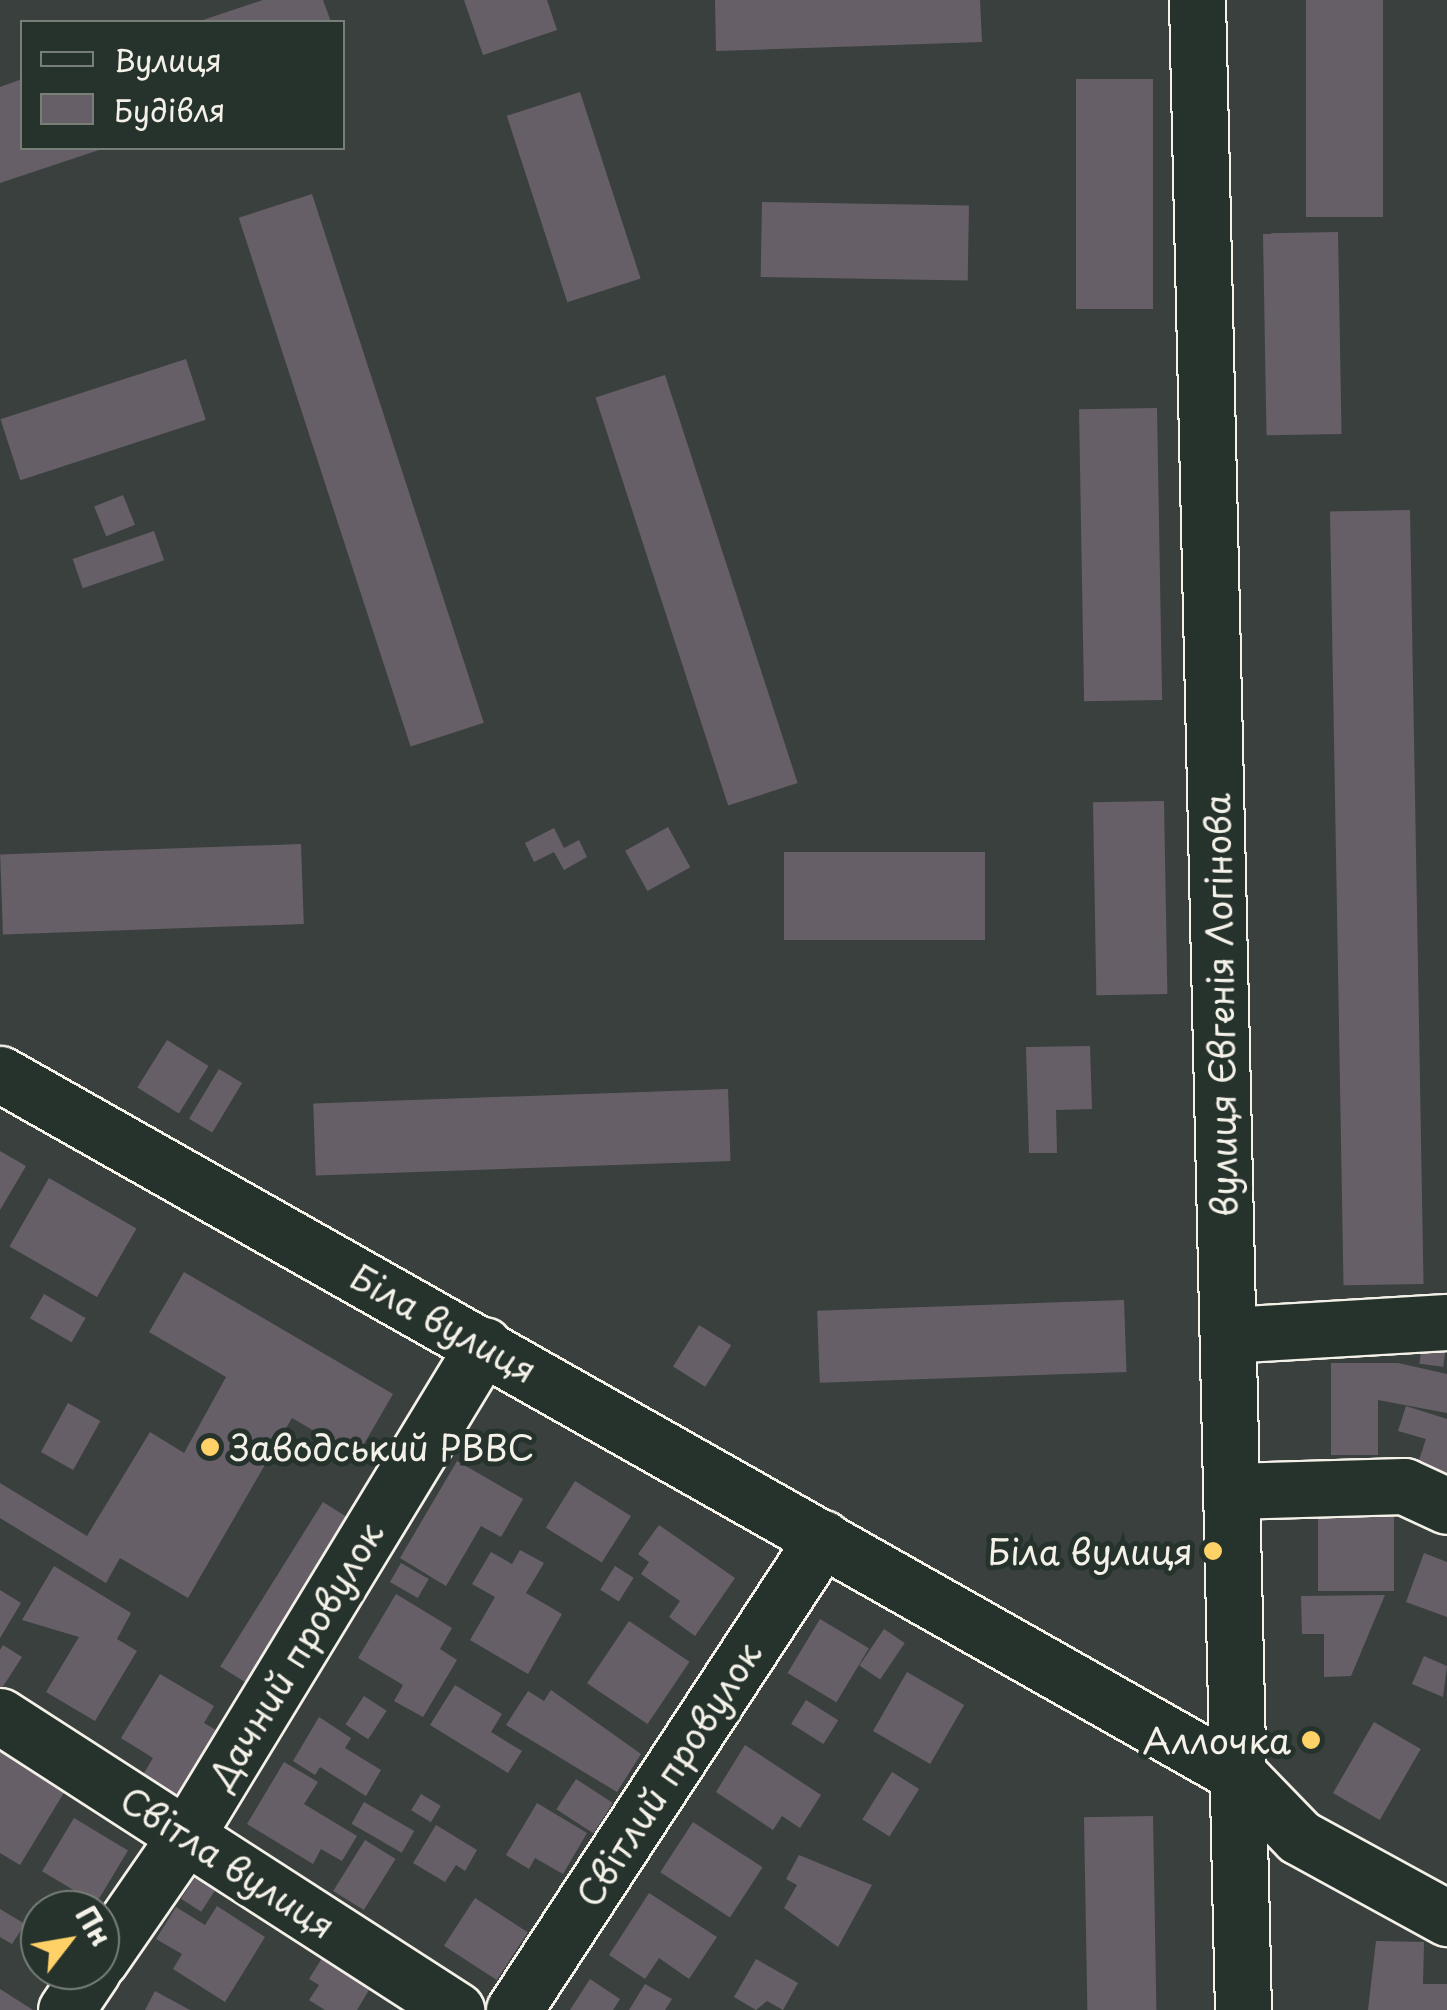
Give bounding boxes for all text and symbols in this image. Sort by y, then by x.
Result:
legend [20,20,345,150]
text: Вулиця [114,37,222,82]
text: Будівля [114,87,226,132]
street label: вулиця Євгенія Логінова [1195,792,1245,1218]
street label: Біла вулиця [344,1255,544,1391]
place label: Заводський РВВС [230,1426,537,1468]
marker: Заводський РВВС [199,1436,221,1458]
street label: Дачний провулок [199,1514,391,1796]
place label: Біла вулиця [987,1530,1193,1572]
marker: Біла вулиця [1202,1540,1224,1562]
street label: Світлий провулок [567,1635,769,1913]
place label: Аллочка [1142,1719,1291,1761]
marker: Аллочка [1300,1729,1322,1751]
street label: Світла вулиця [113,1777,343,1947]
north arrow [20,1890,120,1990]
text: Пн [66,1897,123,1954]

